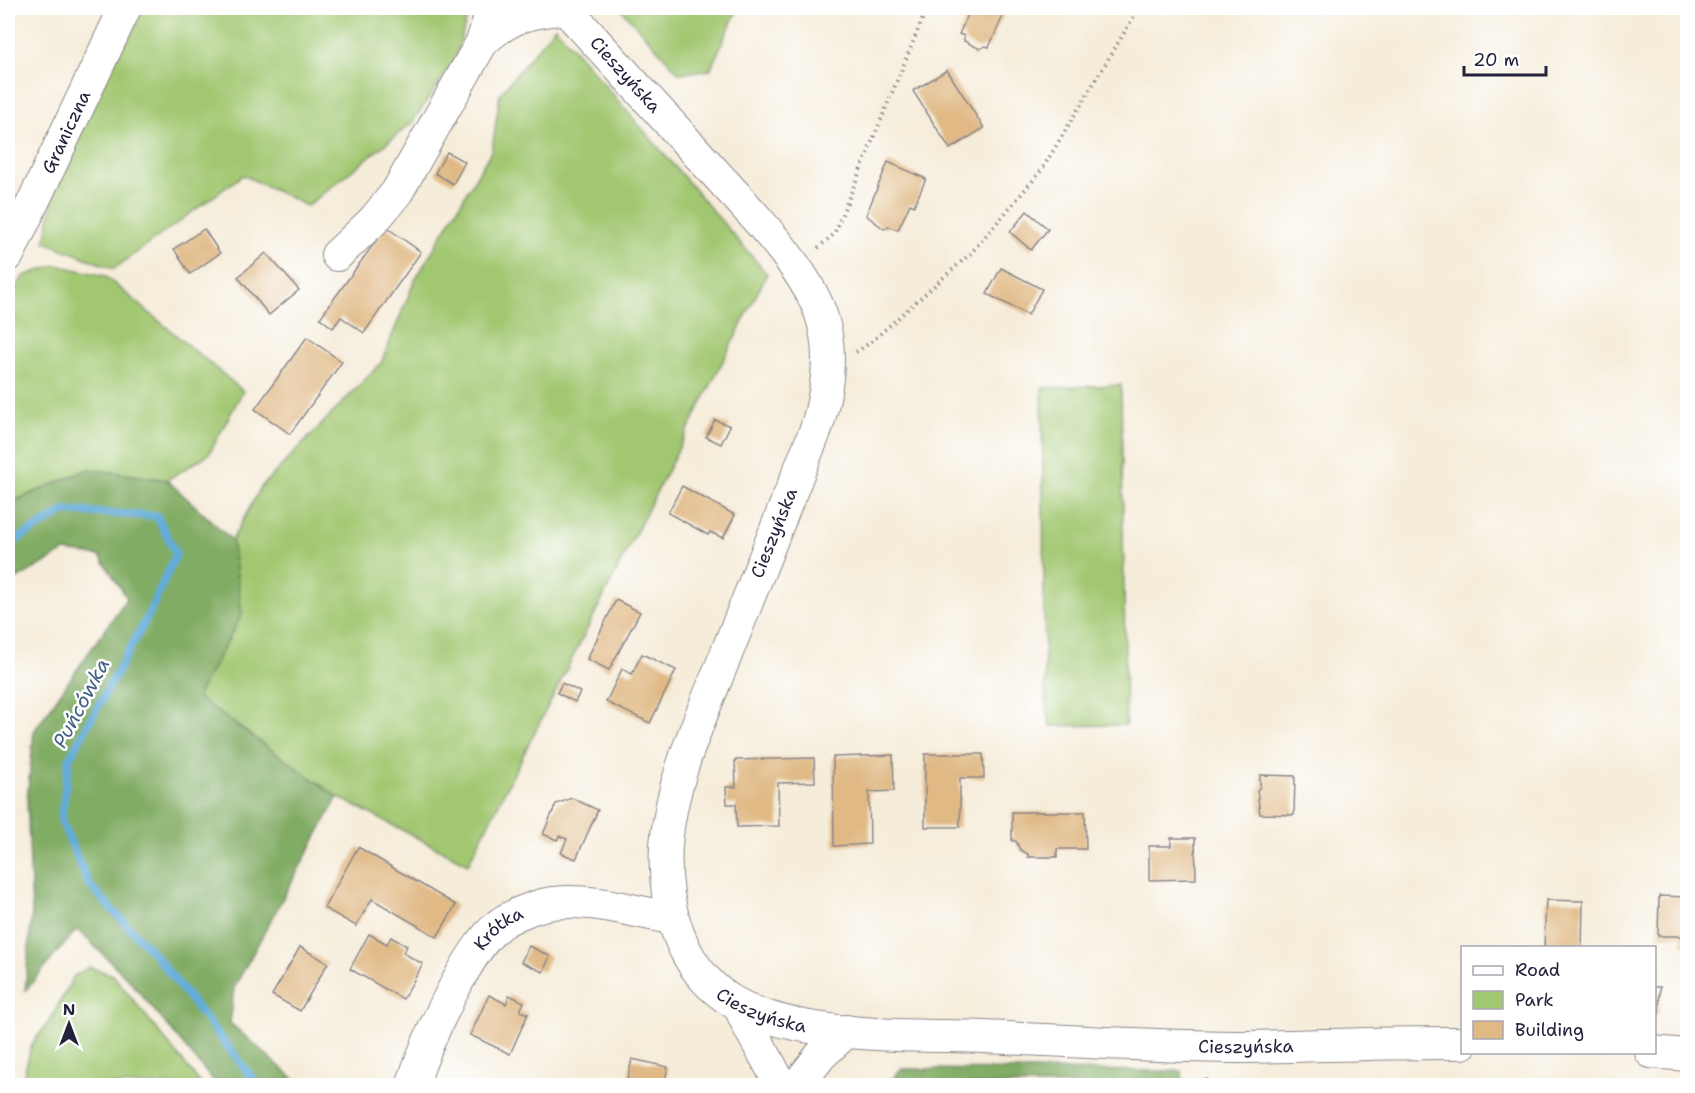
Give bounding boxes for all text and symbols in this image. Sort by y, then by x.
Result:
street label: Cieszyńska [584,31,666,118]
scale bar [1464,39,1546,77]
text: 20 m [1473,48,1519,72]
street label: Graniczna [36,87,96,178]
street label: Cieszyńska [745,484,803,582]
water label: Puńcówka [47,654,115,752]
street label: Krótka [468,901,527,955]
legend [1461,946,1656,1054]
text: Road [1515,958,1560,982]
street label: Cieszyńska [711,982,808,1038]
text: Park [1515,988,1554,1012]
north arrow [39,994,99,1054]
text: N [63,999,75,1020]
text: Building [1515,1018,1584,1042]
street label: Cieszyńska [1198,1034,1294,1059]

